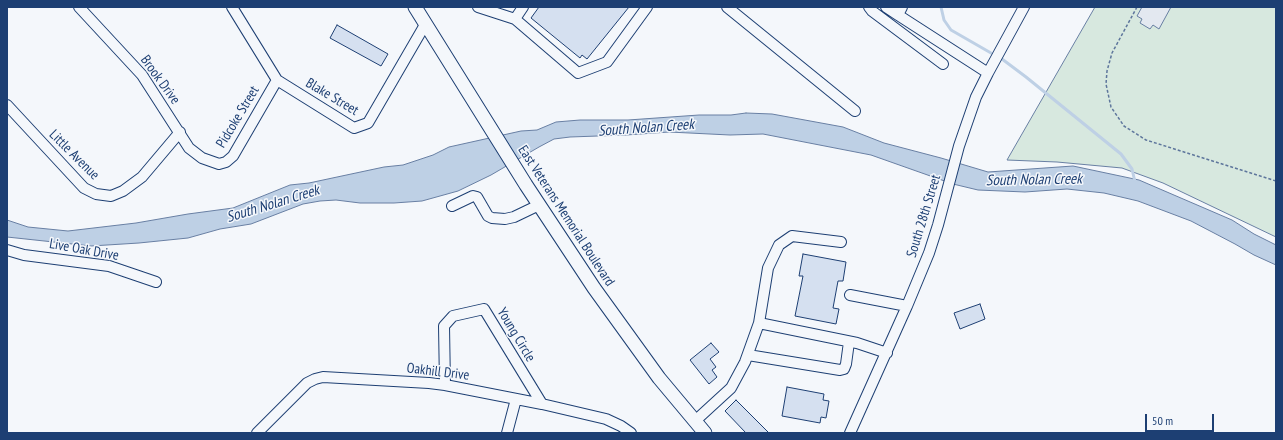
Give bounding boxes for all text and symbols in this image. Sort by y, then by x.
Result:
street label: Brook Drive [137,52,183,108]
street label: Blake Street [303,75,361,119]
street label: Pidcoke Street [213,83,263,151]
water label: South Nolan Creek [597,116,695,140]
street label: Little Avenue [45,126,103,184]
street label: East Veterans Memorial Boulevard [514,142,618,290]
water label: South Nolan Creek [986,170,1082,190]
street label: South 28th Street [903,173,945,259]
water label: South Nolan Creek [224,181,322,227]
street label: Live Oak Drive [48,236,120,264]
street label: Young Circle [493,305,539,365]
street label: Oakhill Drive [406,360,470,384]
scale bar [1147,406,1216,432]
text: 50 m [1152,413,1173,428]

